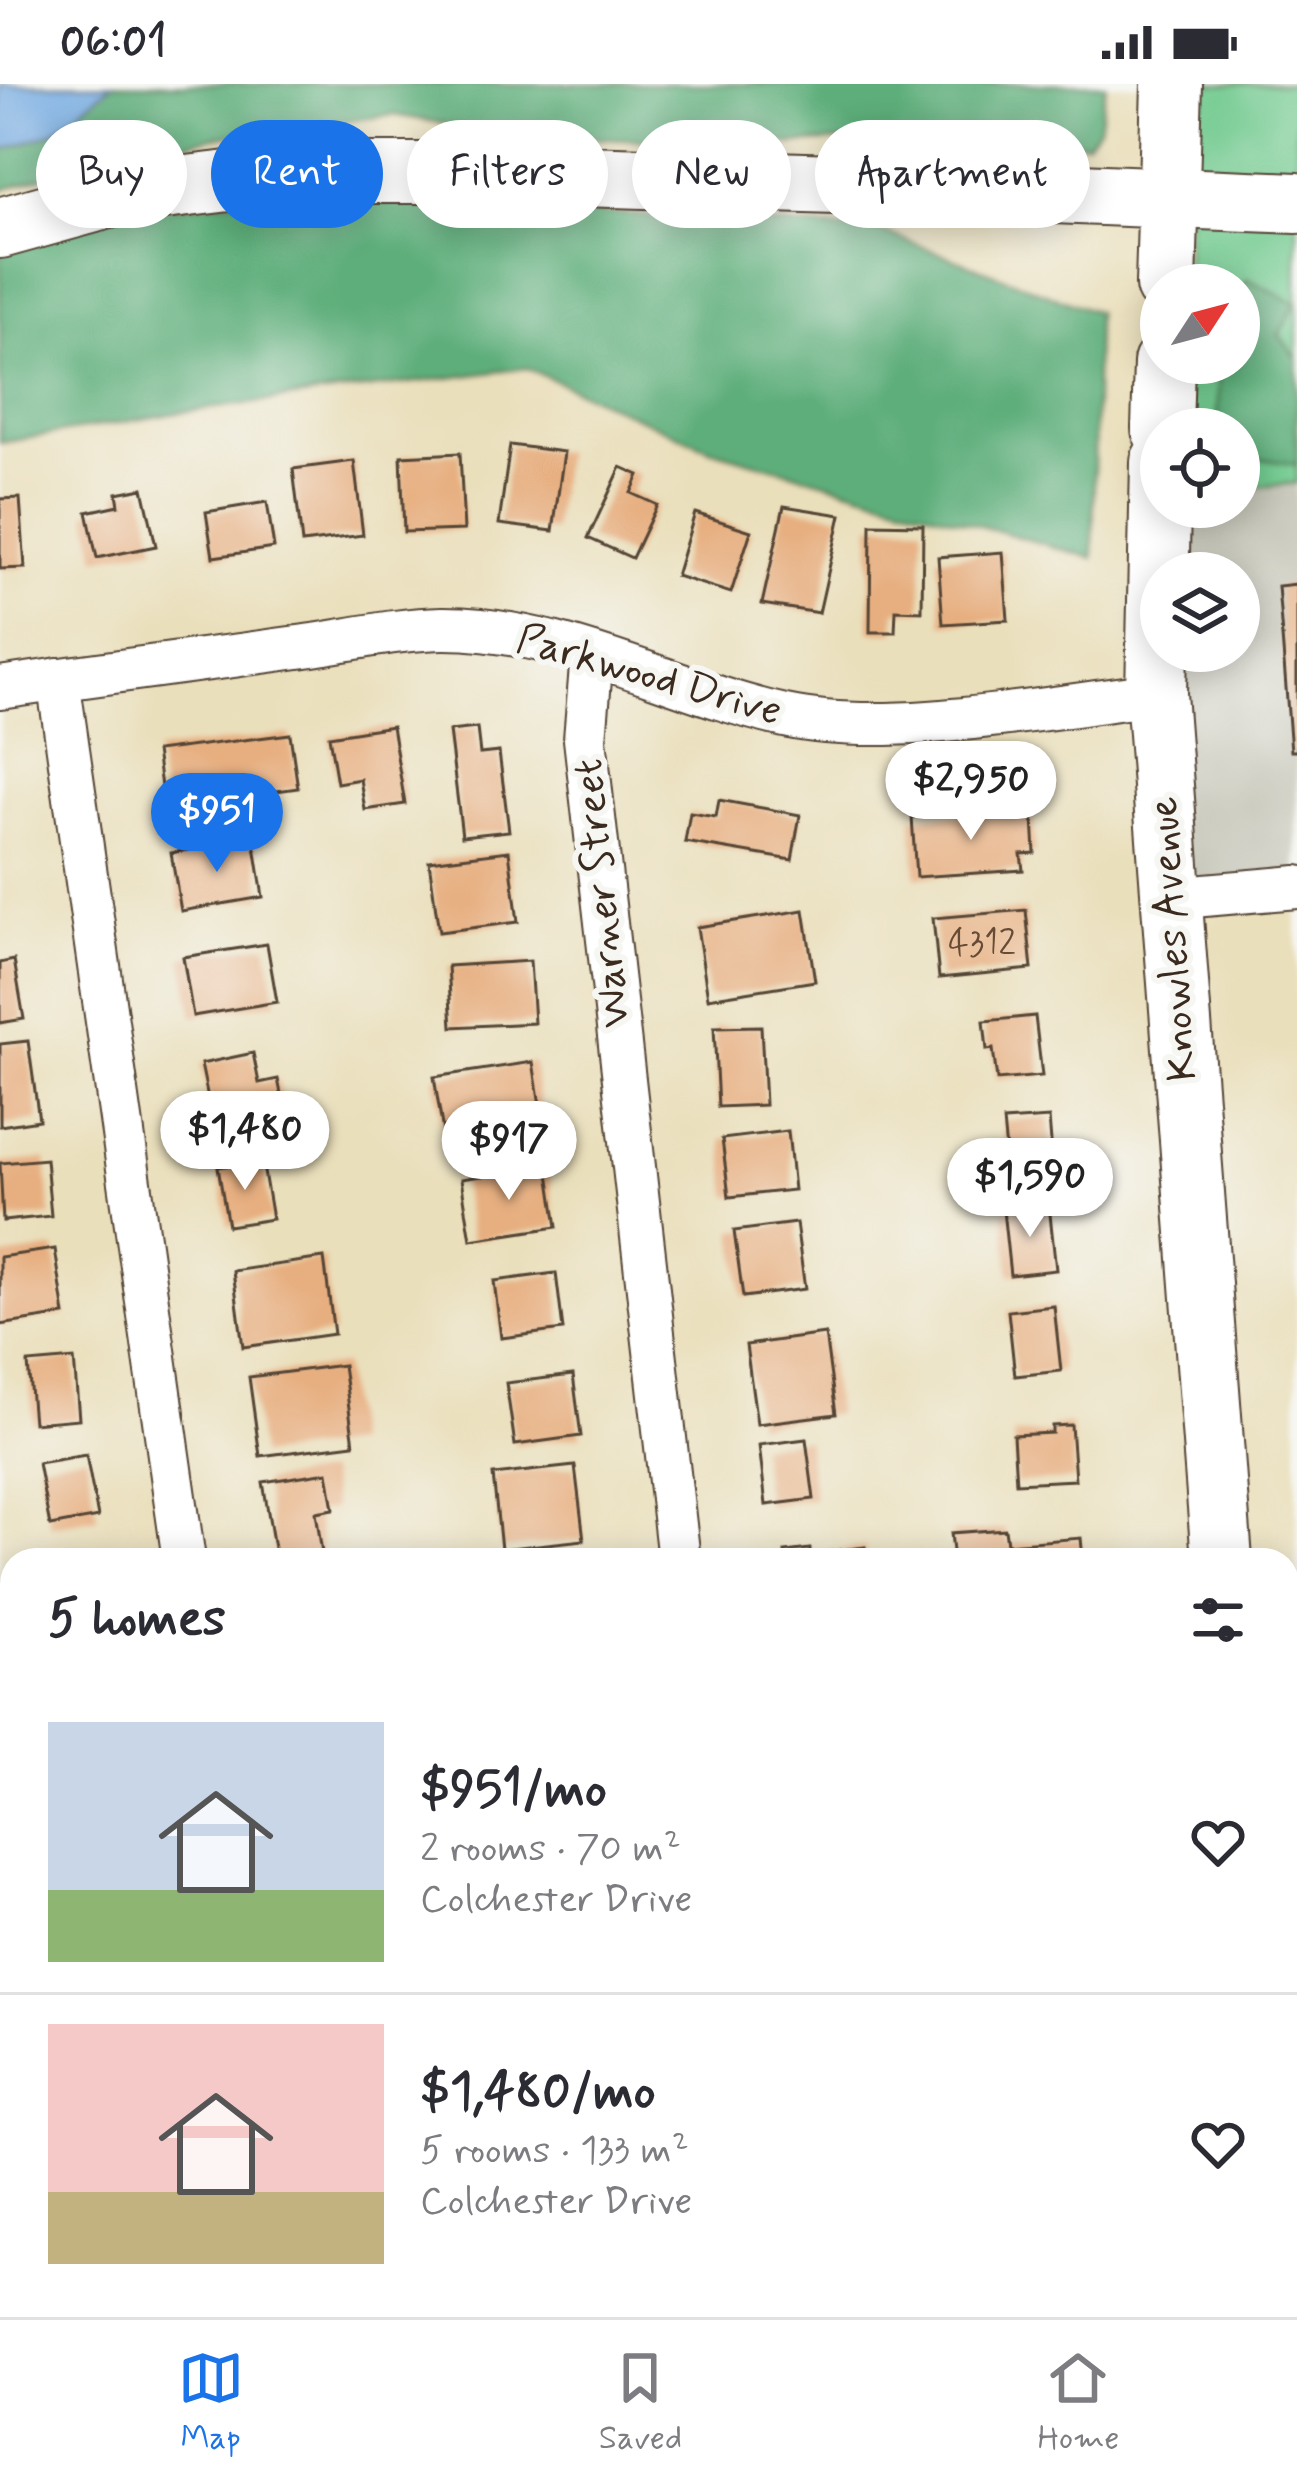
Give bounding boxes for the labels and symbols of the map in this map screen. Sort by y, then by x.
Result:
north arrow [1140,264,1260,384]
street label: Parkwood Drive [510,612,788,740]
pin: $2,950 [873,741,1069,843]
street label: Warner Street [562,756,644,1030]
pin: $951 [146,773,288,875]
street label: Knowles Avenue [1137,795,1211,1083]
house number: 4312 [948,921,1016,968]
pin: $1,480 [147,1091,343,1193]
pin: $917 [438,1101,580,1203]
pin: $1,590 [932,1138,1128,1240]

